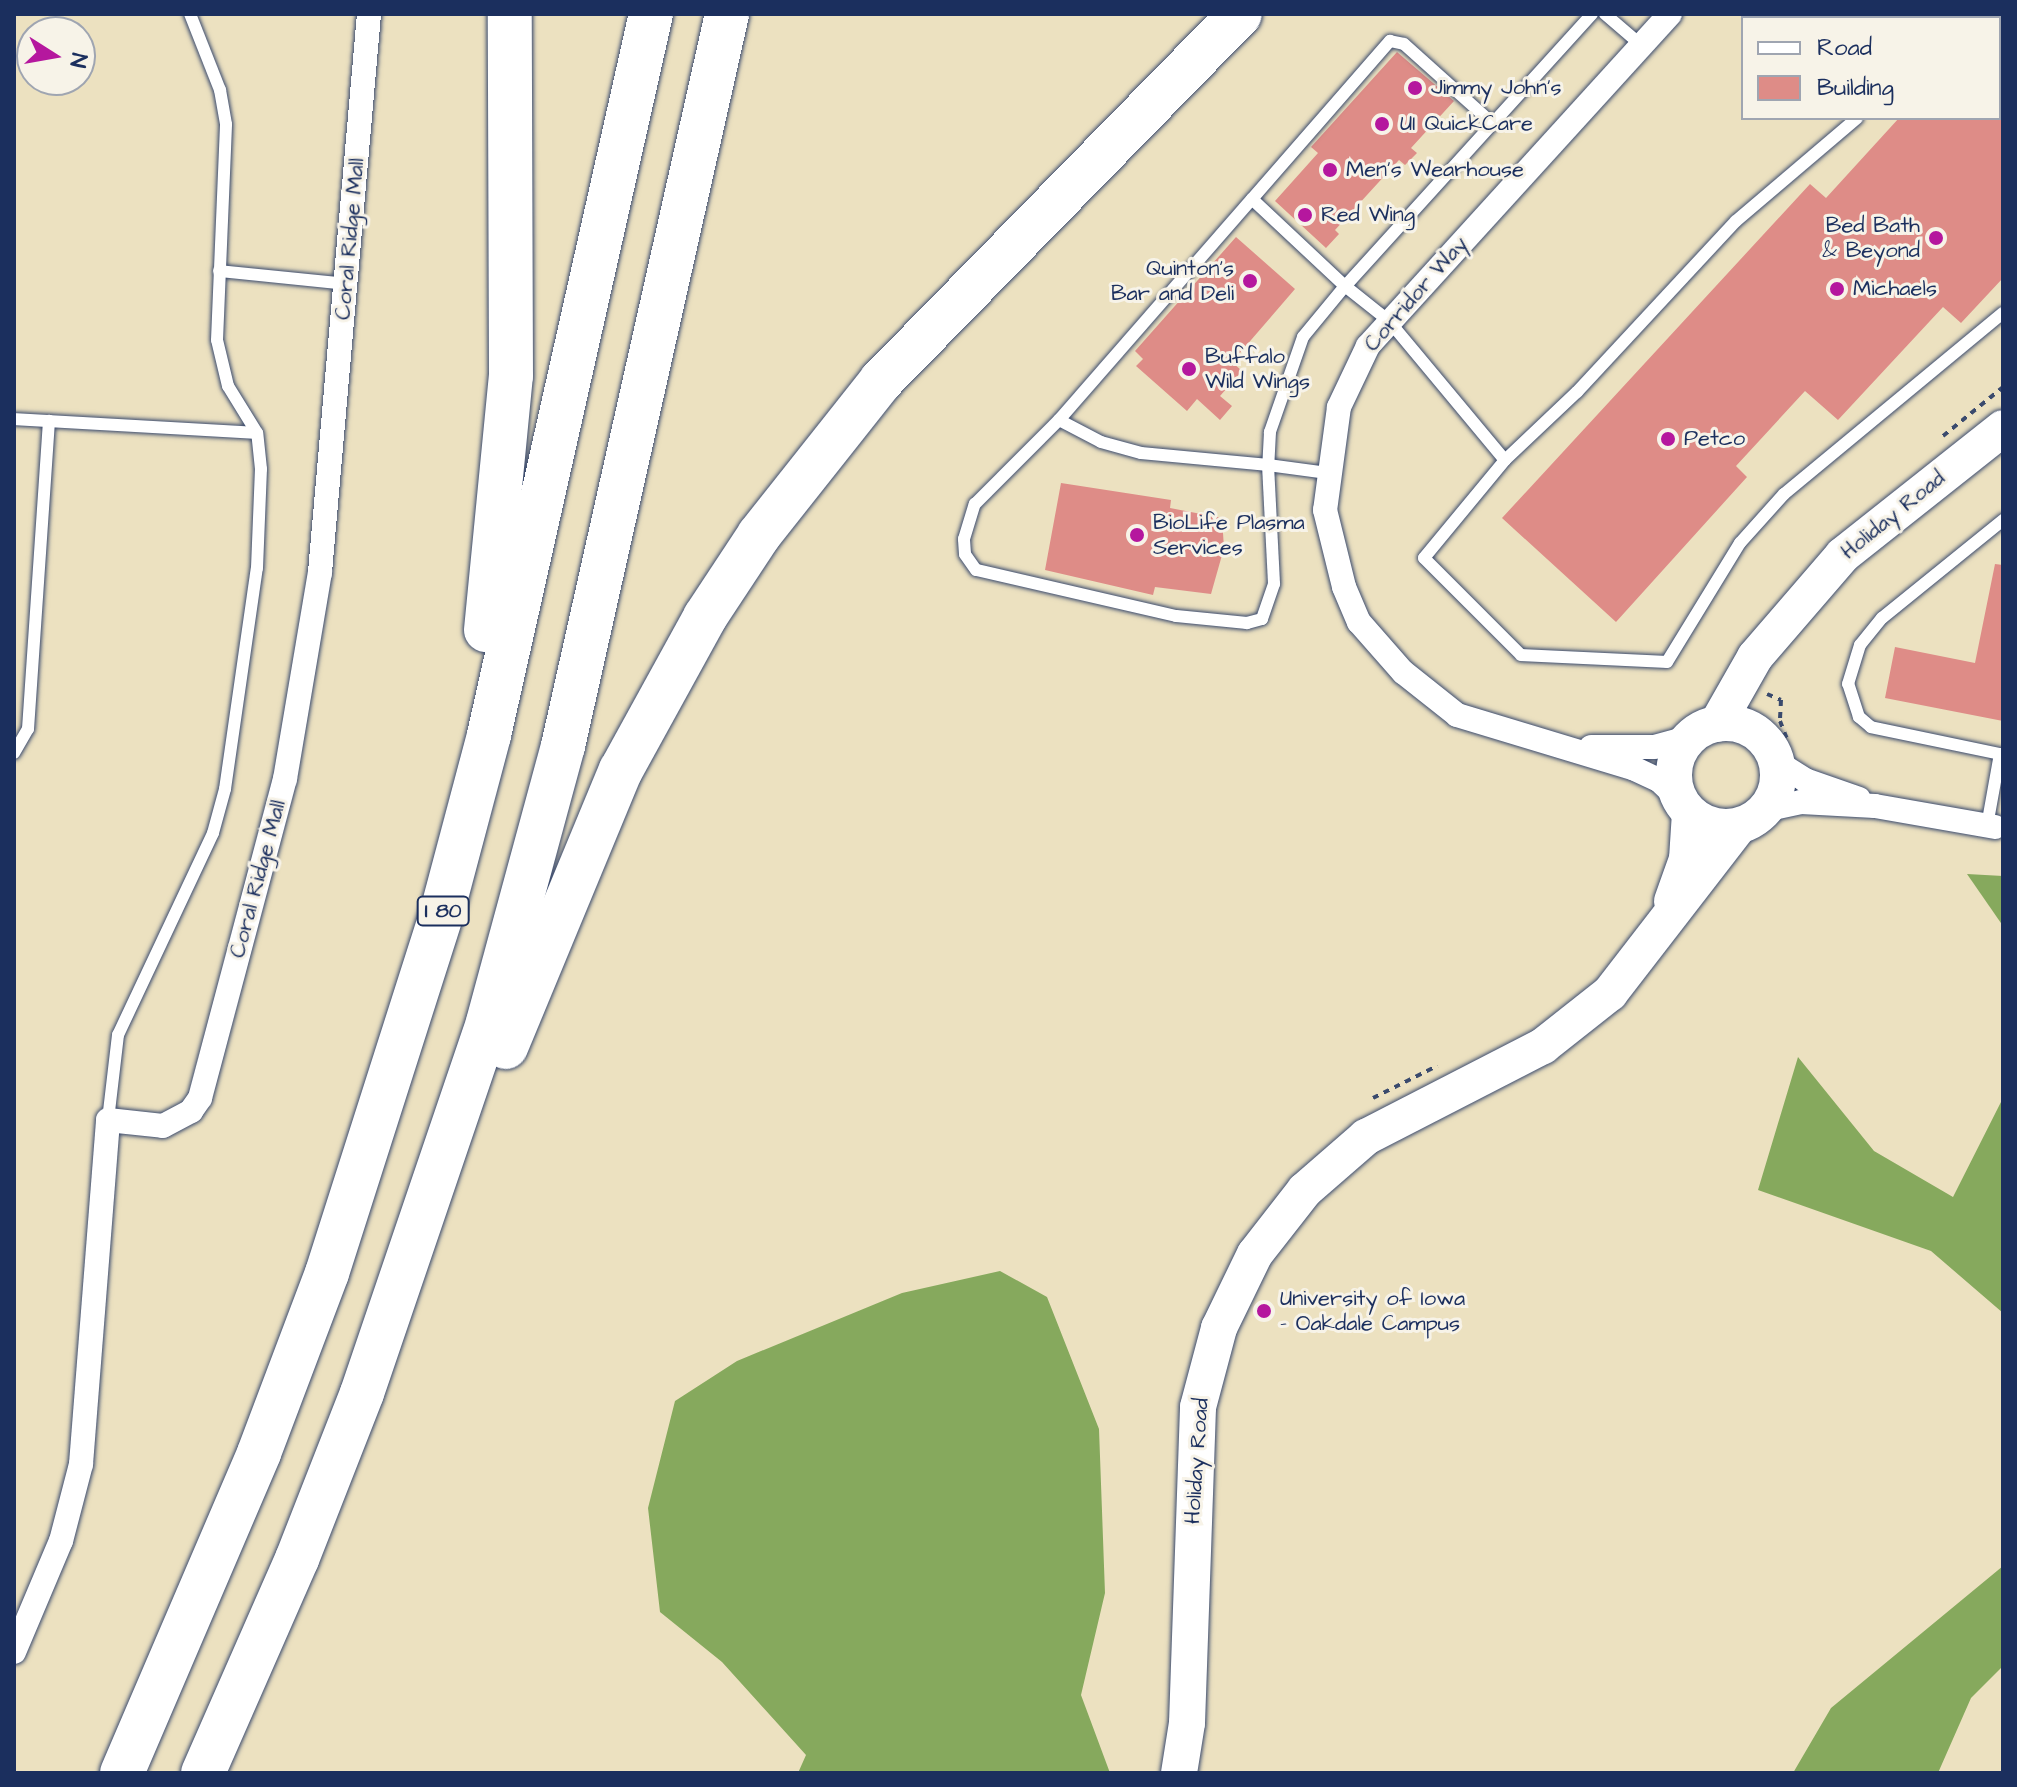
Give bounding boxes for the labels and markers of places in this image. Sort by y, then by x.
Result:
place label: Jimmy John's [1431,75,1562,101]
marker: Jimmy John's [1406,79,1424,97]
place label: UI QuickCare [1400,111,1533,137]
marker: UI QuickCare [1371,113,1393,135]
place label: Men's Wearhouse [1346,157,1524,183]
marker: Men's Wearhouse [1321,161,1339,179]
place label: Red Wing [1321,202,1415,228]
marker: Red Wing [1296,206,1314,224]
place label: Bed Bath & Beyond [1822,212,1920,264]
marker: Bed Bath & Beyond [1927,229,1945,247]
place label: Quinton's Bar and Deli [1111,255,1234,306]
marker: Quinton's Bar and Deli [1241,272,1259,290]
place label: Michaels [1853,276,1937,302]
marker: Michaels [1828,280,1846,298]
place label: Buffalo Wild Wings [1205,343,1310,394]
marker: Buffalo Wild Wings [1180,360,1198,378]
place label: Petco [1684,426,1745,452]
marker: Petco [1659,430,1677,448]
place label: BioLife Plasma Services [1153,509,1305,560]
marker: BioLife Plasma Services [1128,526,1146,544]
place label: University of Iowa - Oakdale Campus [1280,1285,1465,1336]
marker: University of Iowa - Oakdale Campus [1255,1302,1273,1320]

